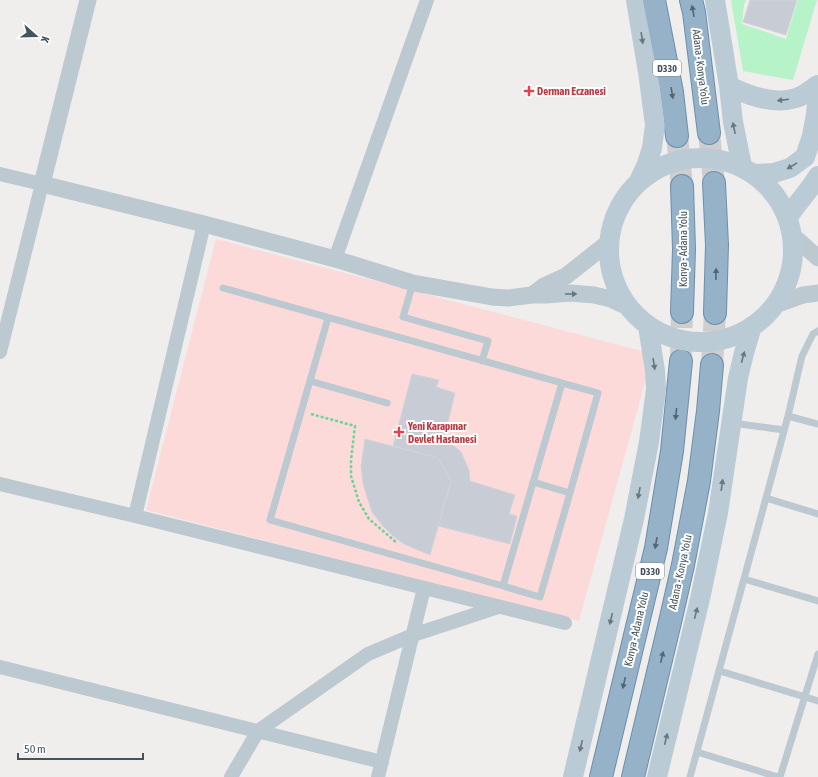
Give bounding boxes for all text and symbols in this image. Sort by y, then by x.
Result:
one-way arrow [690,5,696,18]
north arrow [16,16,56,56]
street label: Adana - Konya Yolu [690,28,712,106]
one-way arrow [639,32,645,45]
text: K [39,35,52,45]
road number: D330 [653,60,681,76]
place label: Derman Eczanesi [537,85,606,97]
marker: Derman Eczanesi [524,86,534,96]
one-way arrow [669,87,675,100]
one-way arrow [777,97,789,103]
one-way arrow [731,122,737,134]
one-way arrow [786,162,798,169]
street label: Konya - Adana Yolu [677,211,689,287]
one-way arrow [713,267,719,280]
one-way arrow [565,291,578,297]
one-way arrow [740,351,746,363]
one-way arrow [651,358,657,370]
one-way arrow [672,408,679,420]
place label: Yeni Karapınar Devlet Hastanesi [407,420,477,445]
marker: Yeni Karapınar Devlet Hastanesi [393,426,405,438]
one-way arrow [718,479,725,491]
one-way arrow [636,486,642,499]
street label: Adana - Konya Yolu [666,533,694,611]
one-way arrow [653,536,659,549]
road number: D330 [636,563,664,579]
street label: Konya - Adana Yolu [622,590,650,668]
one-way arrow [694,607,700,619]
one-way arrow [607,613,613,626]
one-way arrow [659,651,665,664]
one-way arrow [620,677,626,689]
one-way arrow [663,733,669,745]
scale bar [18,735,143,761]
one-way arrow [577,740,583,752]
text: 50 m [24,742,46,756]

